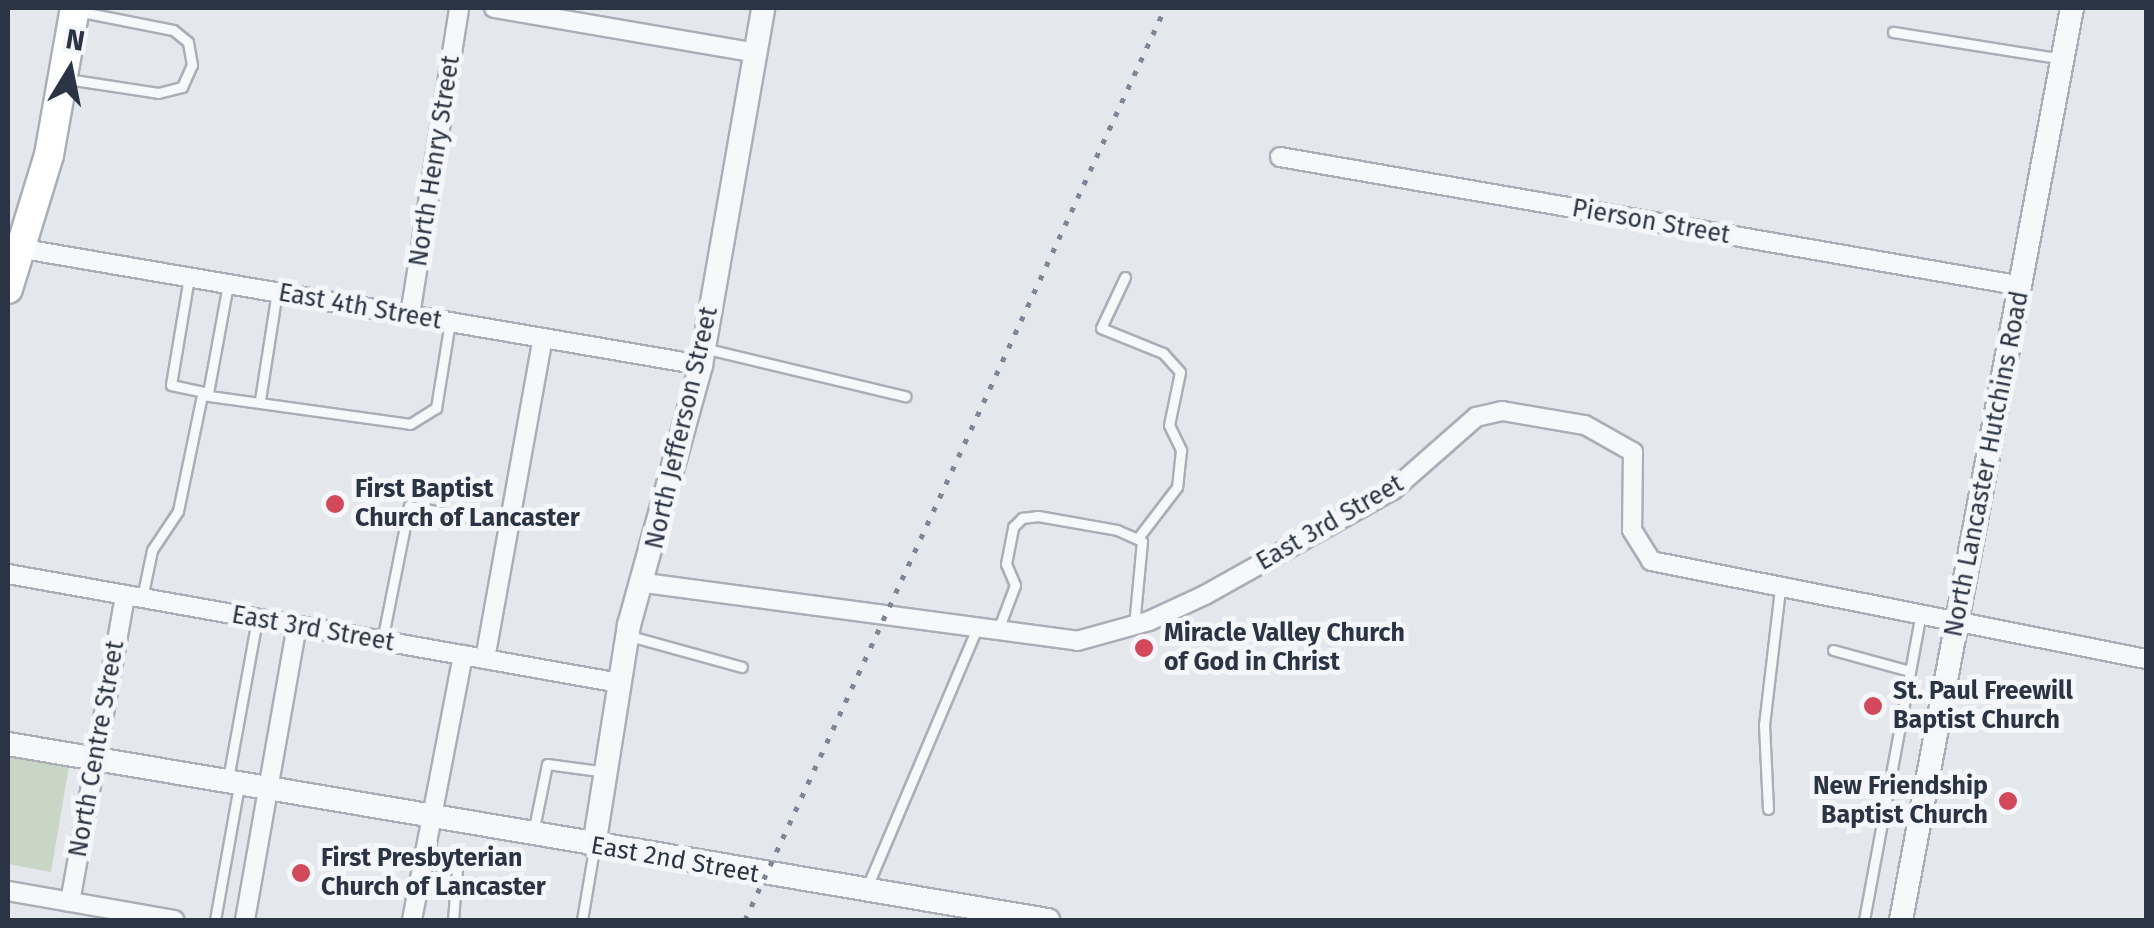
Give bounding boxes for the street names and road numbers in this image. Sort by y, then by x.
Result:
street label: North Henry Street [404,53,466,269]
street label: Pierson Street [1570,193,1732,251]
street label: East 4th Street [276,278,444,336]
street label: North Lancaster Hutchins Road [1939,288,2035,640]
street label: North Jefferson Street [640,304,724,552]
street label: East 3rd Street [1251,469,1409,577]
street label: East 3rd Street [229,600,397,658]
street label: North Centre Street [63,638,131,860]
street label: East 2nd Street [589,830,761,890]

